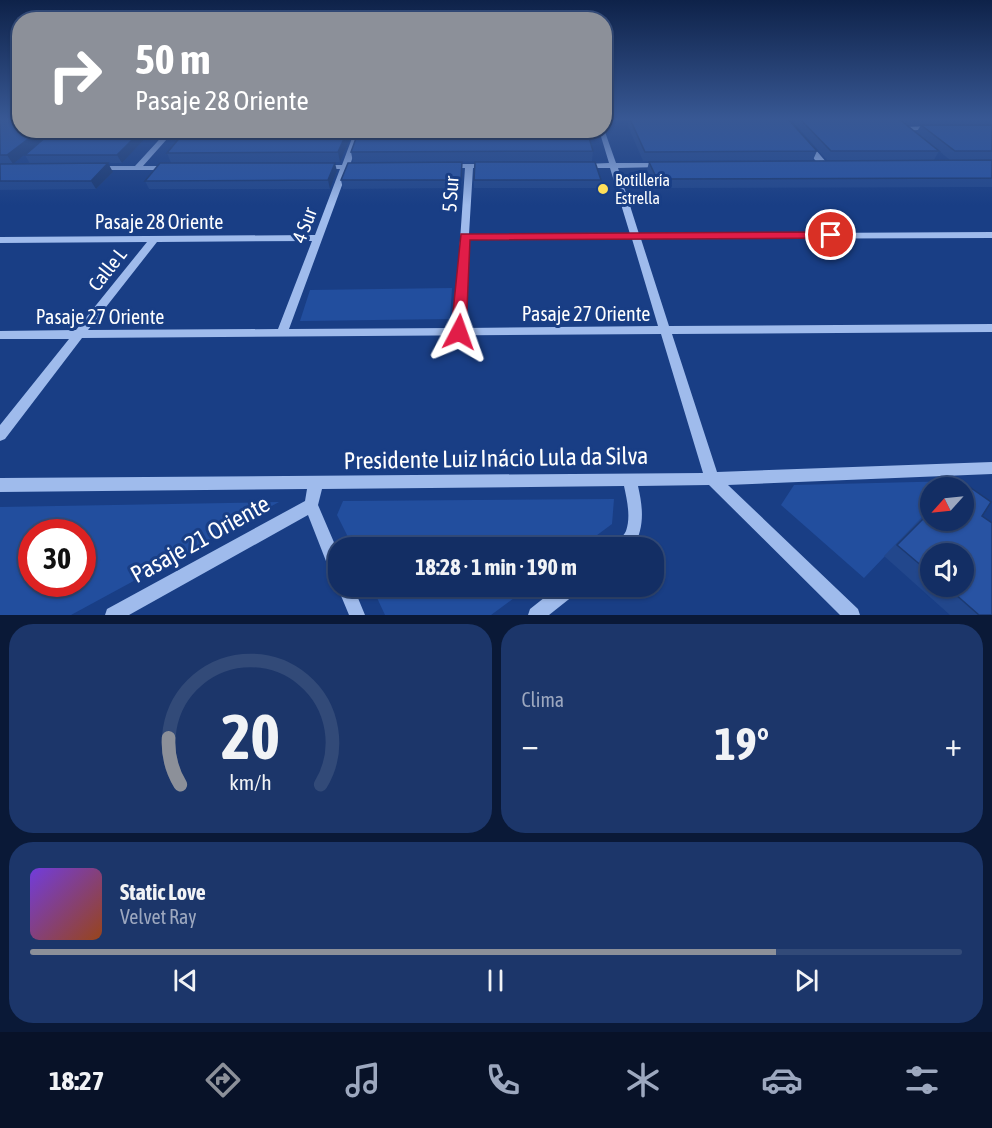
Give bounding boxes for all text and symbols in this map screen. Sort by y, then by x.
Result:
text: 50 m [135,35,210,83]
icon: right [36,36,114,114]
text: Pasaje 28 Oriente [135,85,309,116]
place label: Botillería Estrella [615,171,670,207]
street label: 5 Sur [437,174,463,213]
marker: Botillería Estrella [596,182,610,196]
street label: 4 Sur [287,203,322,246]
pin [805,209,856,260]
street label: Pasaje 28 Oriente [95,210,223,233]
icon: arrive [814,218,847,251]
street label: Calle L [83,243,131,295]
position arrow [427,300,491,364]
street label: Pasaje 27 Oriente [522,302,650,325]
street label: Pasaje 27 Oriente [36,305,164,328]
street label: Presidente Luiz Inácio Lula da Silva [343,442,649,474]
north arrow [920,477,974,531]
map controls [920,477,974,597]
street label: Pasaje 21 Oriente [126,490,274,588]
speed limit sign: 30 [18,519,96,597]
button: sound [920,543,974,597]
text: 18:28 · 1 min · 190 m [415,554,577,580]
text: Clima [522,688,564,711]
text: 20 [221,701,280,772]
text: 19° [714,718,769,770]
text: − [522,725,539,763]
text: + [945,725,962,763]
text: km/h [229,771,272,796]
text: Static Love [120,879,206,905]
text: Velvet Ray [120,905,197,928]
icon: previous [169,964,202,997]
icon: pause [479,964,512,997]
icon: next [790,964,823,997]
icon: directions [202,1059,244,1101]
icon: music [342,1059,384,1101]
icon: phone [482,1059,524,1101]
icon: climate [622,1059,664,1101]
icon: car [761,1059,803,1101]
icon: filters [901,1059,943,1101]
text: 18:27 [49,1065,104,1096]

